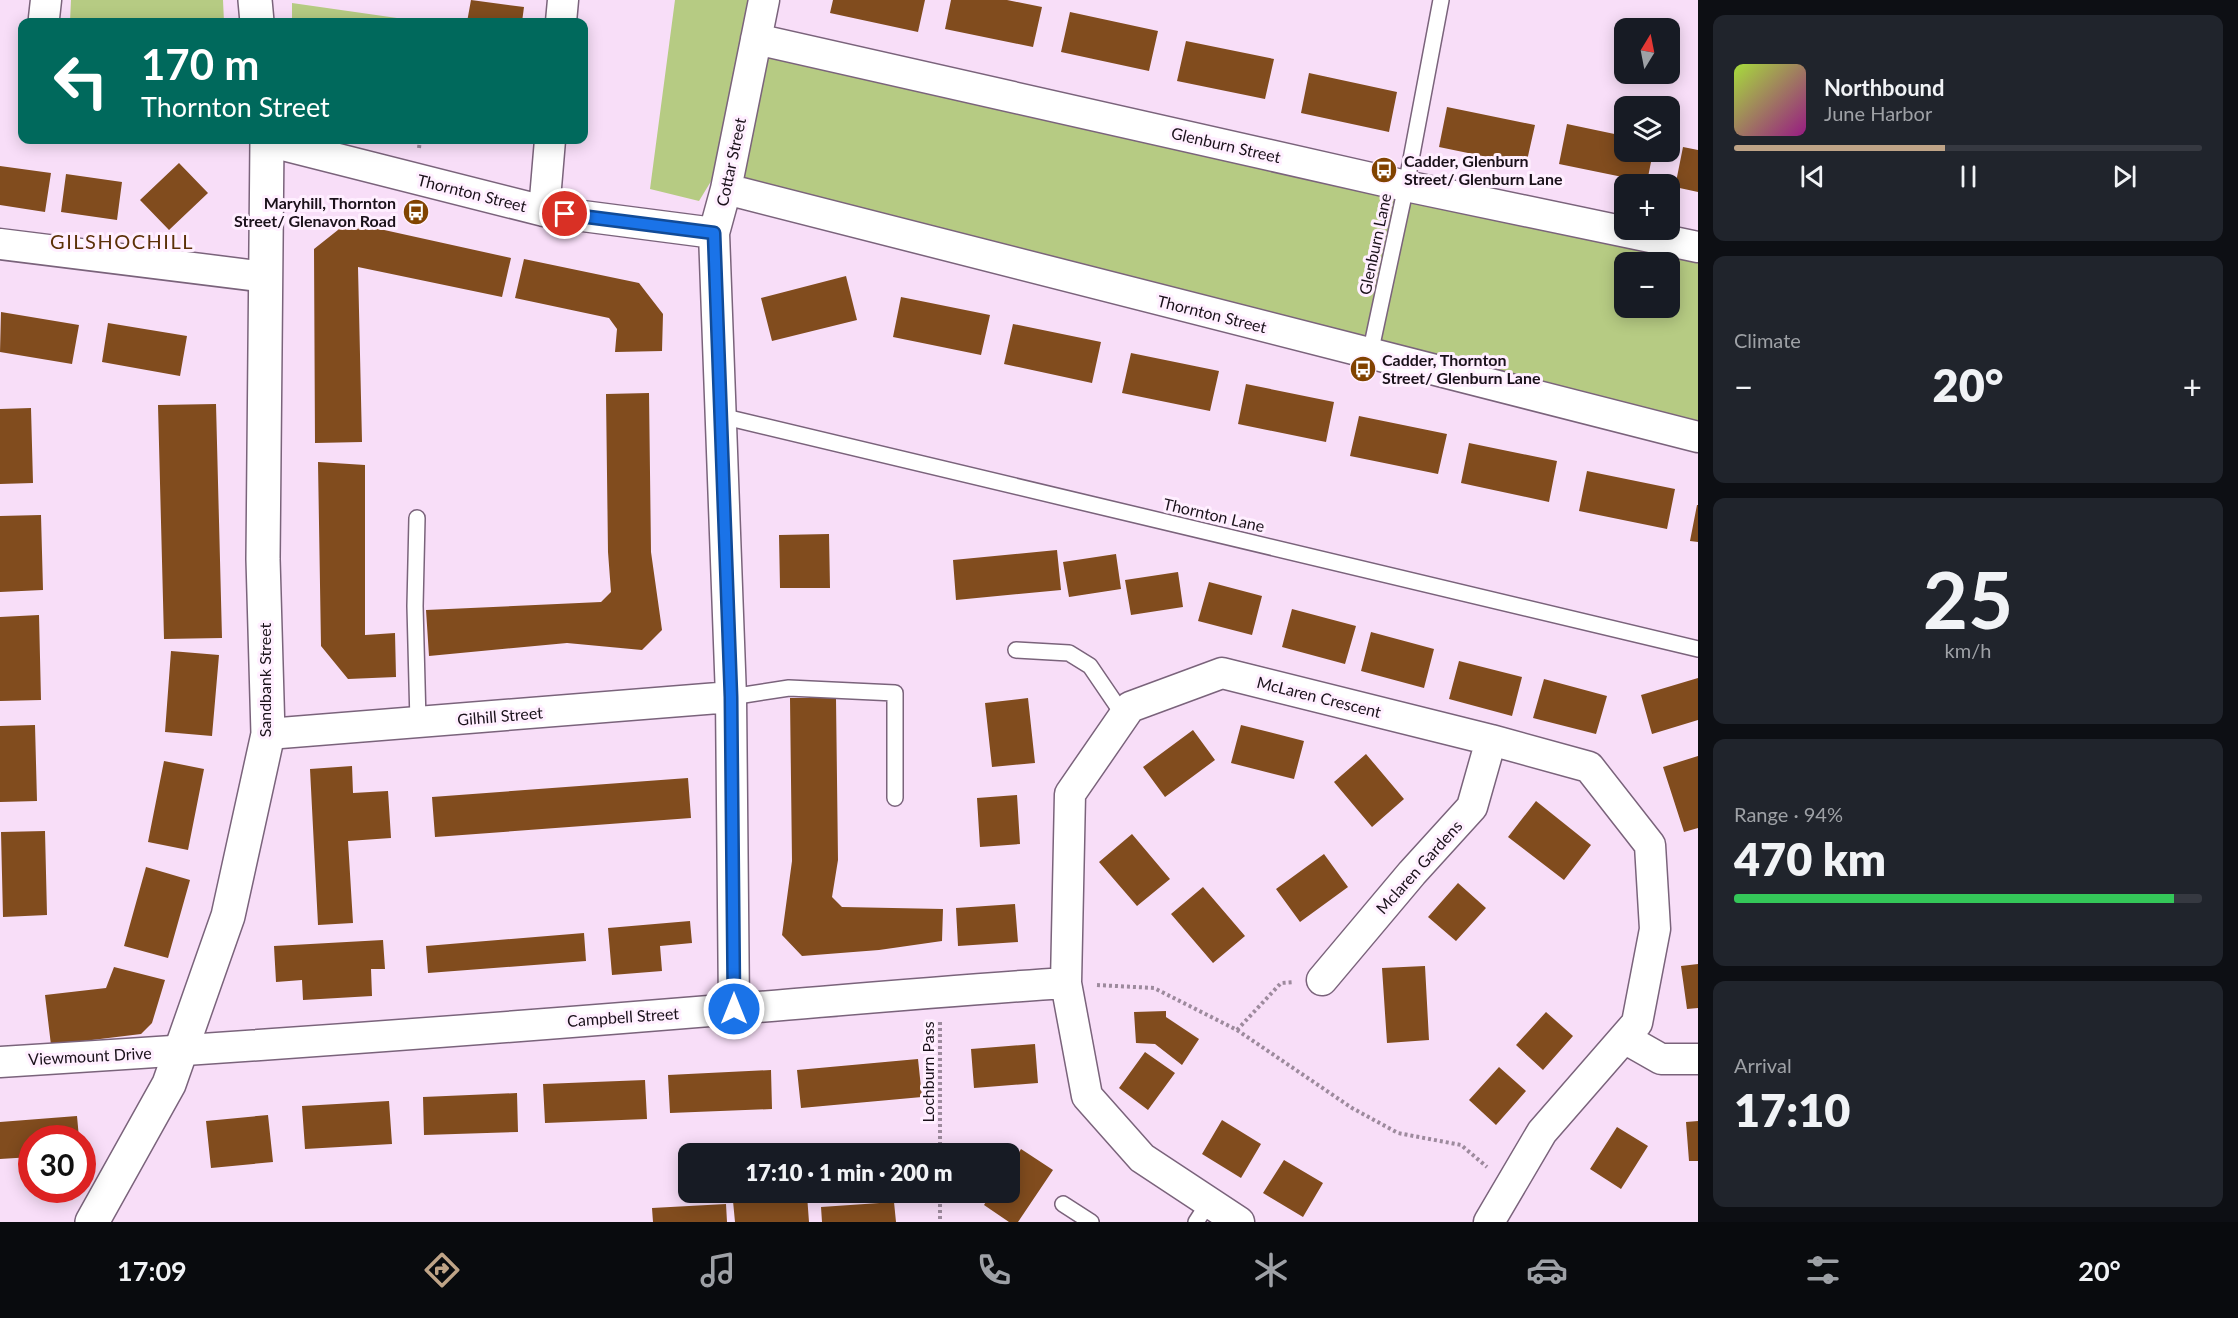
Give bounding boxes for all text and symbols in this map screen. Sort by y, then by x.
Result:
north arrow [1614,18,1680,84]
map controls [1614,18,1680,318]
text: 170 m [141,39,259,89]
icon: left [42,42,120,120]
text: Northbound [1824,74,1944,101]
text: Thornton Street [141,90,330,123]
button: layers [1614,96,1680,162]
text: June Harbor [1824,101,1932,125]
street label: Cottar Street [712,116,749,208]
street label: Glenburn Street [1170,123,1283,166]
place label: Cadder, Glenburn Street/ Glenburn Lane [1404,151,1563,188]
bus stop icon: Cadder, Glenburn Street/ Glenburn Lane [1369,155,1399,185]
icon: previous [1796,160,1829,193]
icon: pause [1952,160,1985,193]
icon: next [2108,160,2141,193]
street label: Thornton Street [416,170,529,215]
button: + [1614,174,1680,240]
pin [539,188,590,239]
street label: Glenburn Lane [1355,192,1395,296]
place label: Maryhill, Thornton Street/ Glenavon Road [234,193,396,230]
bus stop icon: Maryhill, Thornton Street/ Glenavon Road [401,197,431,227]
icon: arrive [548,197,581,230]
district label: GILSHOCHILL [50,229,194,253]
button: − [1614,252,1680,318]
street label: Thornton Street [1156,291,1269,336]
text: Climate [1734,328,1801,352]
place label: Cadder, Thornton Street/ Glenburn Lane [1382,350,1541,387]
bus stop icon: Cadder, Thornton Street/ Glenburn Lane [1348,354,1378,384]
text: 20° [1933,358,2003,412]
text: − [1734,366,1753,406]
text: + [2183,366,2202,406]
street label: Thornton Lane [1162,494,1267,535]
text: 25 [1923,552,2013,646]
street label: Sandbank Street [255,622,274,737]
text: km/h [1945,638,1991,662]
street label: McLaren Crescent [1255,672,1383,721]
street label: Gilhill Street [456,702,544,729]
text: Range · 94% [1734,802,1843,826]
street label: Mclaren Gardens [1372,816,1466,917]
text: 470 km [1734,832,1886,886]
position arrow [702,977,766,1041]
street label: Campbell Street [566,1003,680,1030]
street label: Lochburn Pass [918,1021,937,1123]
street label: Viewmount Drive [28,1043,152,1068]
text: Arrival [1734,1053,1792,1077]
text: 17:10 [1734,1083,1850,1137]
speed limit sign: 30 [18,1125,96,1203]
text: 17:10 · 1 min · 200 m [746,1159,952,1186]
icon: directions [421,1249,463,1291]
icon: music [697,1249,739,1291]
icon: phone [973,1249,1015,1291]
icon: climate [1250,1249,1292,1291]
icon: car [1526,1249,1568,1291]
icon: filters [1802,1249,1844,1291]
text: 17:09 [117,1254,187,1287]
text: 20° [2078,1254,2121,1287]

